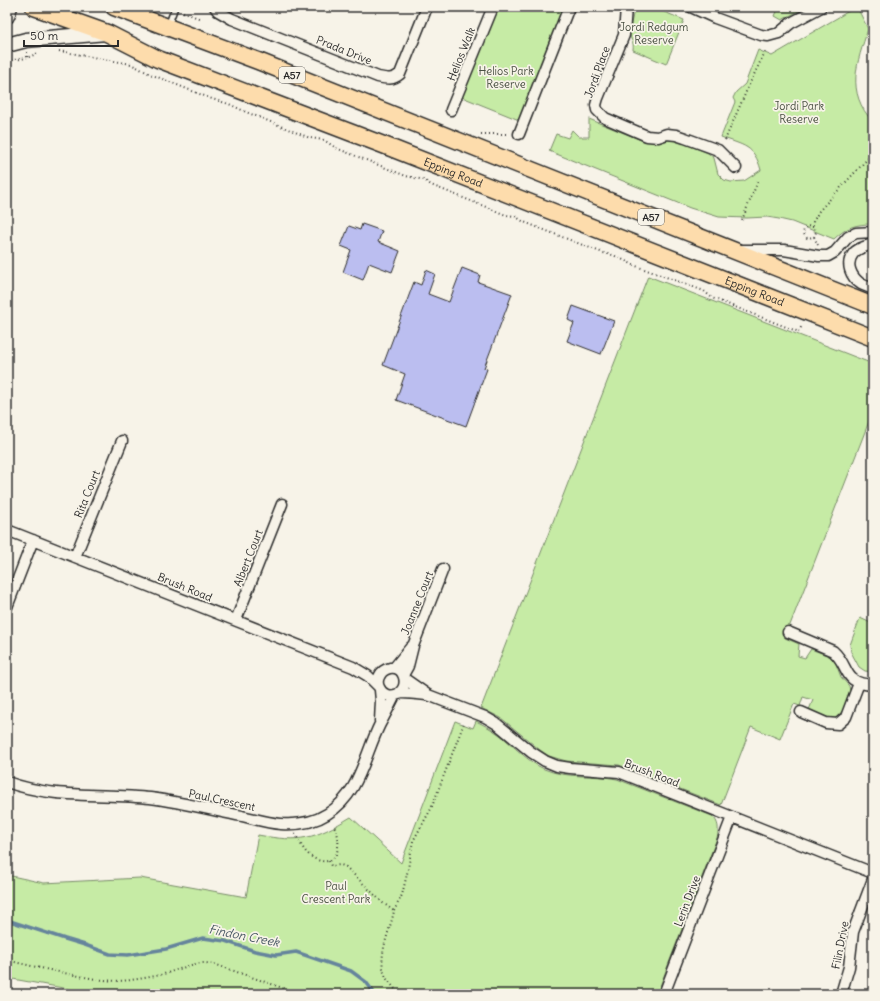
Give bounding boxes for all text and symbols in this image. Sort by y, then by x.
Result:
park label: Jordi Redgum Reserve [619,20,689,47]
scale bar [24,22,118,48]
street label: Helios Walk [444,25,478,83]
text: 50 m [30,28,59,43]
street label: Prada Drive [314,33,374,67]
street label: Jordi Place [581,44,613,100]
park label: Helios Park Reserve [478,64,534,91]
road number: A57 [279,67,305,83]
park label: Jordi Park Reserve [774,99,825,126]
street label: Epping Road [422,155,485,191]
road number: A57 [638,209,664,225]
street label: Epping Road [723,273,787,309]
street label: Rita Court [71,468,103,520]
street label: Albert Court [230,527,266,589]
street label: Joanne Court [398,569,436,637]
street label: Brush Road [156,570,215,605]
street label: Brush Road [622,756,682,790]
street label: Paul Crescent [187,786,257,814]
street label: Lerin Drive [671,873,703,928]
park label: Paul Crescent Park [302,879,371,906]
street label: Filin Drive [828,920,852,970]
water label: Findon Creek [208,921,281,950]

